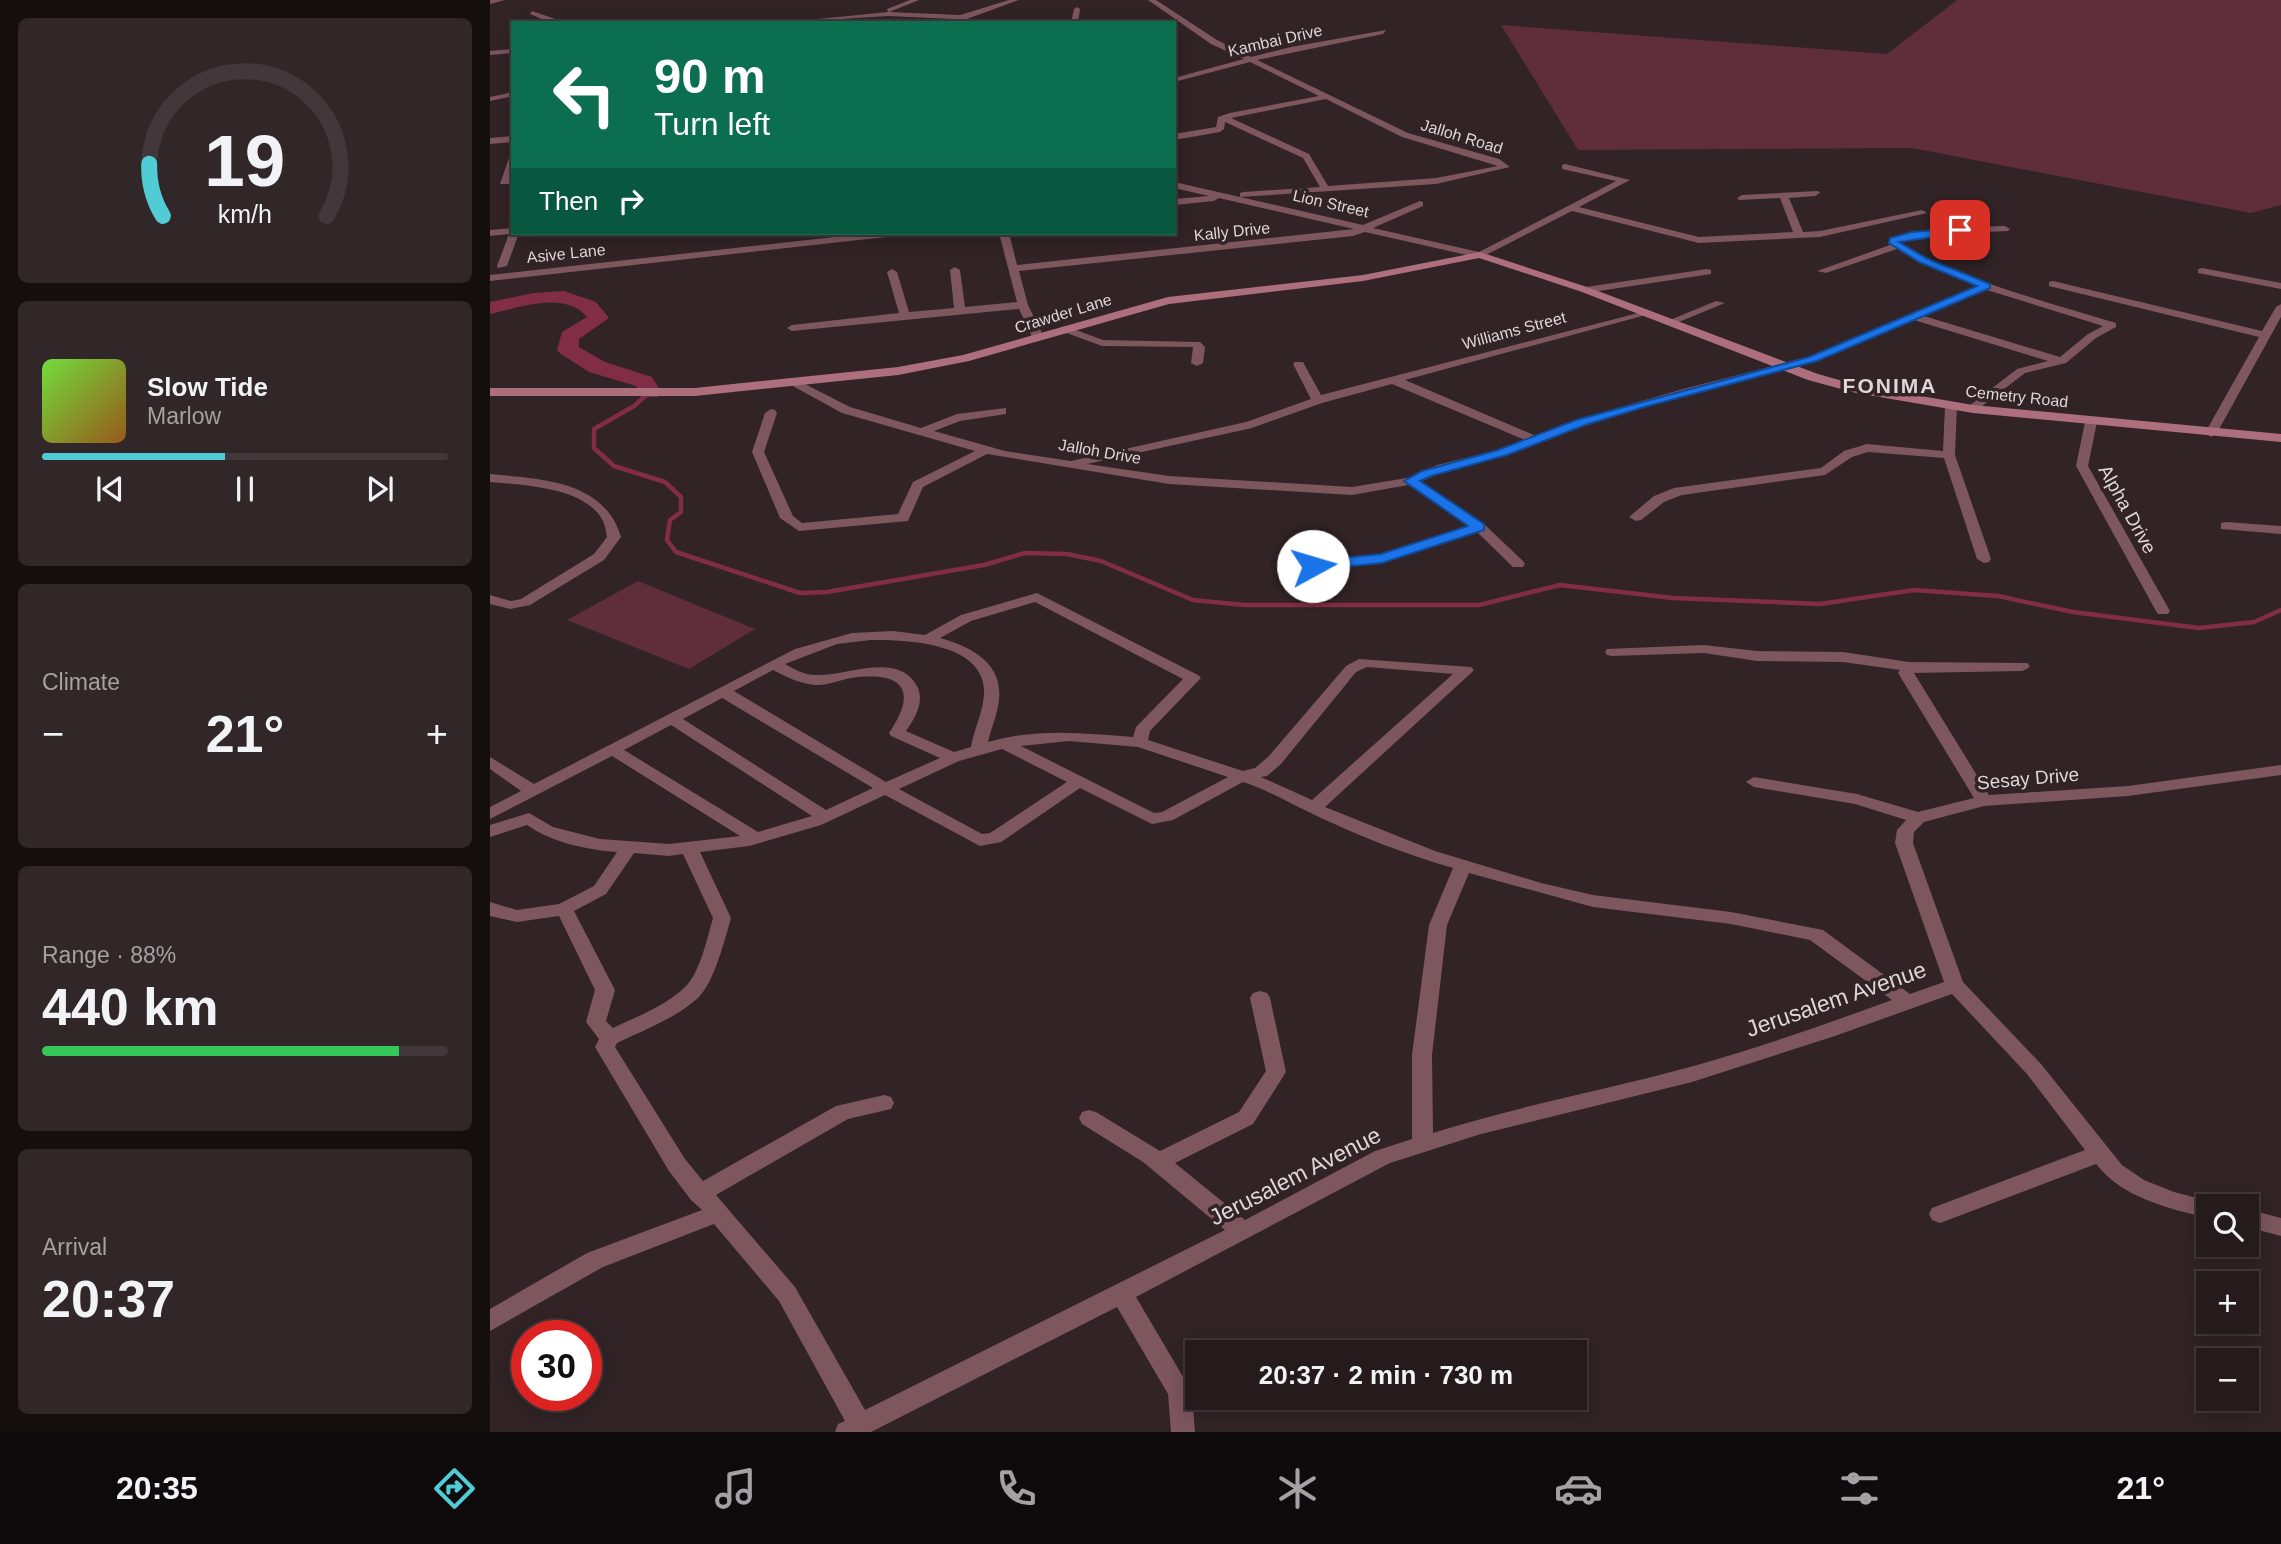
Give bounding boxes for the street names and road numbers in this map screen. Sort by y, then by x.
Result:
street label: Kambai Drive [1226,21,1324,60]
street label: Jalloh Road [1419,116,1505,157]
street label: Lion Street [1291,187,1371,221]
street label: Kally Drive [1193,219,1271,244]
street label: Asive Lane [526,241,606,266]
street label: Crawder Lane [1013,291,1114,336]
street label: Williams Street [1460,308,1568,352]
street label: Cemetry Road [1965,383,2069,410]
street label: Jalloh Drive [1057,436,1143,467]
street label: Alpha Drive [2095,461,2161,557]
street label: Sesay Drive [1976,764,2080,793]
street label: Jerusalem Avenue [1743,956,1929,1042]
street label: Jerusalem Avenue [1205,1122,1385,1230]

